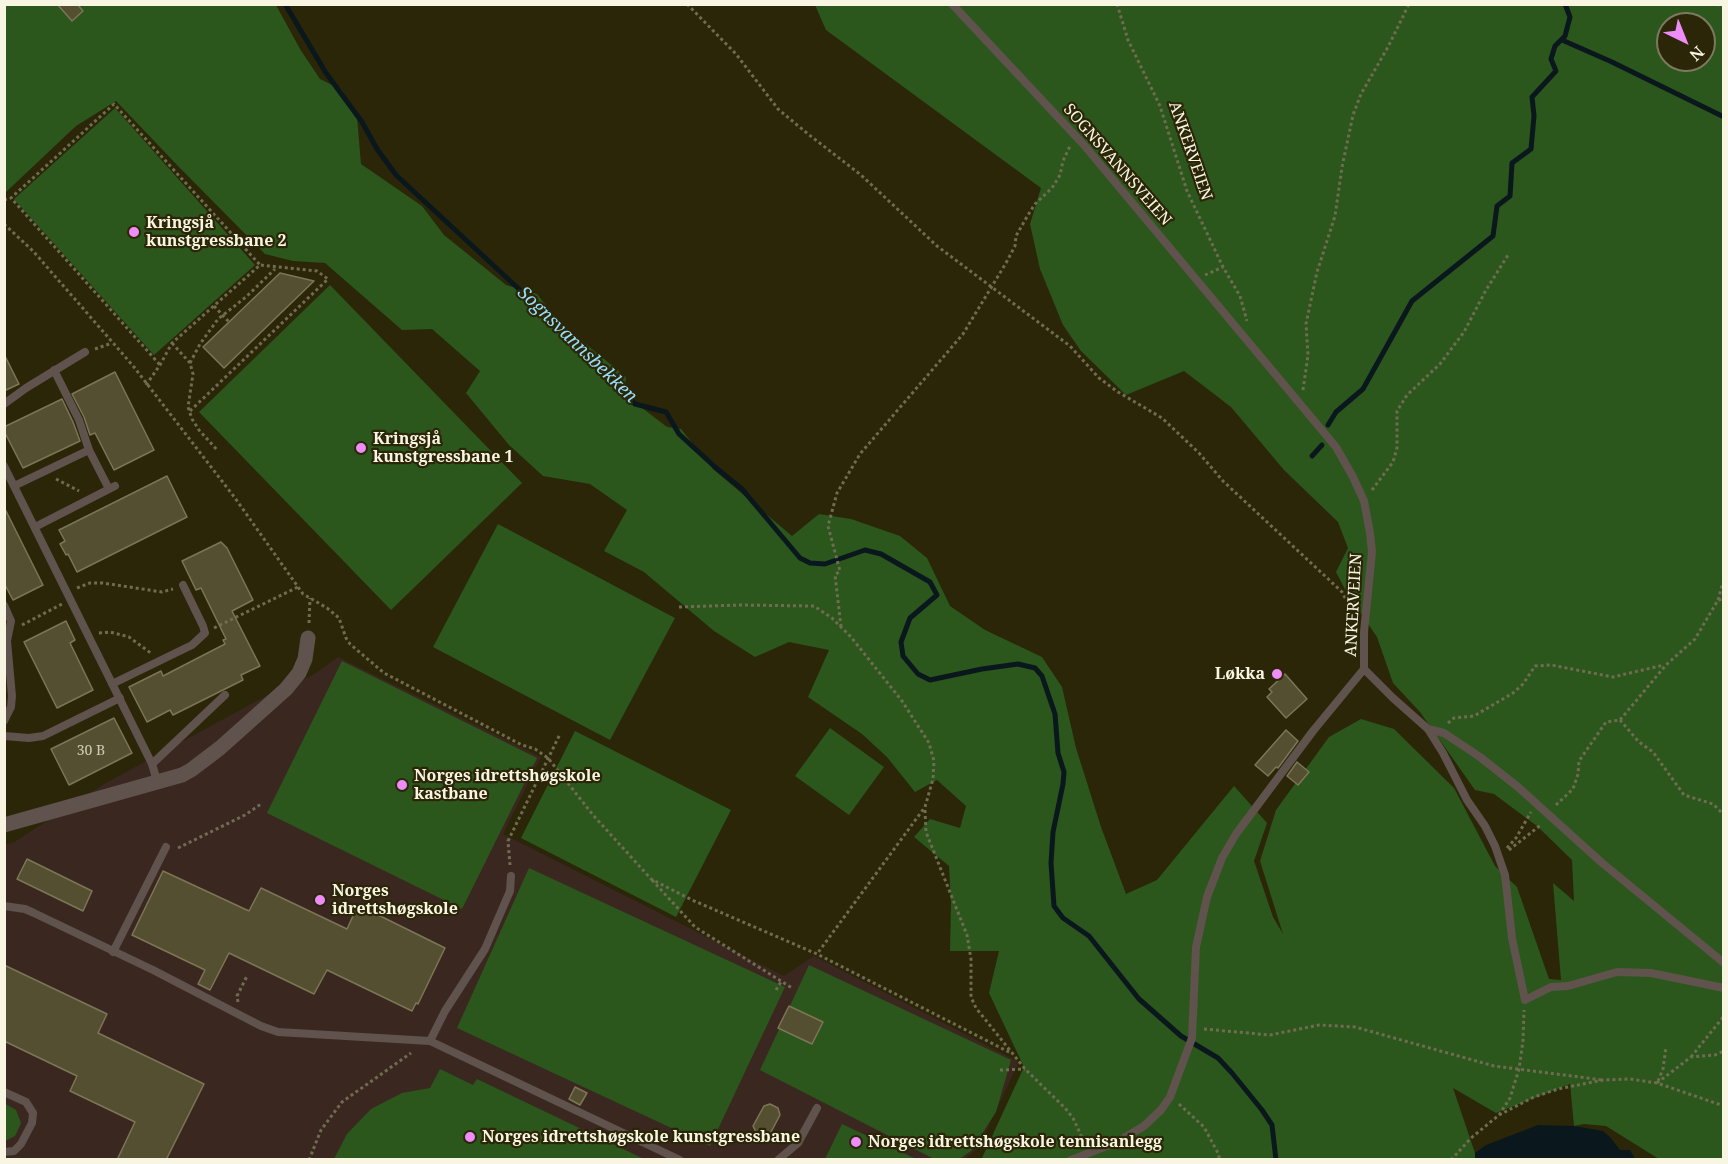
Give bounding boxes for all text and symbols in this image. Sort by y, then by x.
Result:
north arrow [1656,12,1716,72]
text: N [1685,41,1709,66]
street label: ANKERVEIEN [1164,99,1216,203]
street label: SOGNSVANNSVEIEN [1059,100,1175,230]
place label: Kringsjå kunstgressbane 2 [146,213,287,251]
marker: Kringsjå kunstgressbane 2 [127,225,141,239]
water label: Sognsvannsbekken [513,282,641,408]
place label: Kringsjå kunstgressbane 1 [373,429,514,467]
marker: Kringsjå kunstgressbane 1 [354,441,368,455]
street label: ANKERVEIEN [1342,553,1366,657]
place label: Løkka [1215,664,1265,684]
marker: Løkka [1270,667,1284,681]
house number: 30 B [77,743,105,759]
place label: Norges idrettshøgskole kastbane [414,766,601,804]
marker: Norges idrettshøgskole kastbane [395,778,409,792]
place label: Norges idrettshøgskole [332,881,458,919]
marker: Norges idrettshøgskole [313,893,327,907]
place label: Norges idrettshøgskole kunstgressbane [482,1127,800,1147]
marker: Norges idrettshøgskole kunstgressbane [463,1130,477,1144]
place label: Norges idrettshøgskole tennisanlegg [868,1132,1162,1152]
marker: Norges idrettshøgskole tennisanlegg [849,1135,863,1149]

